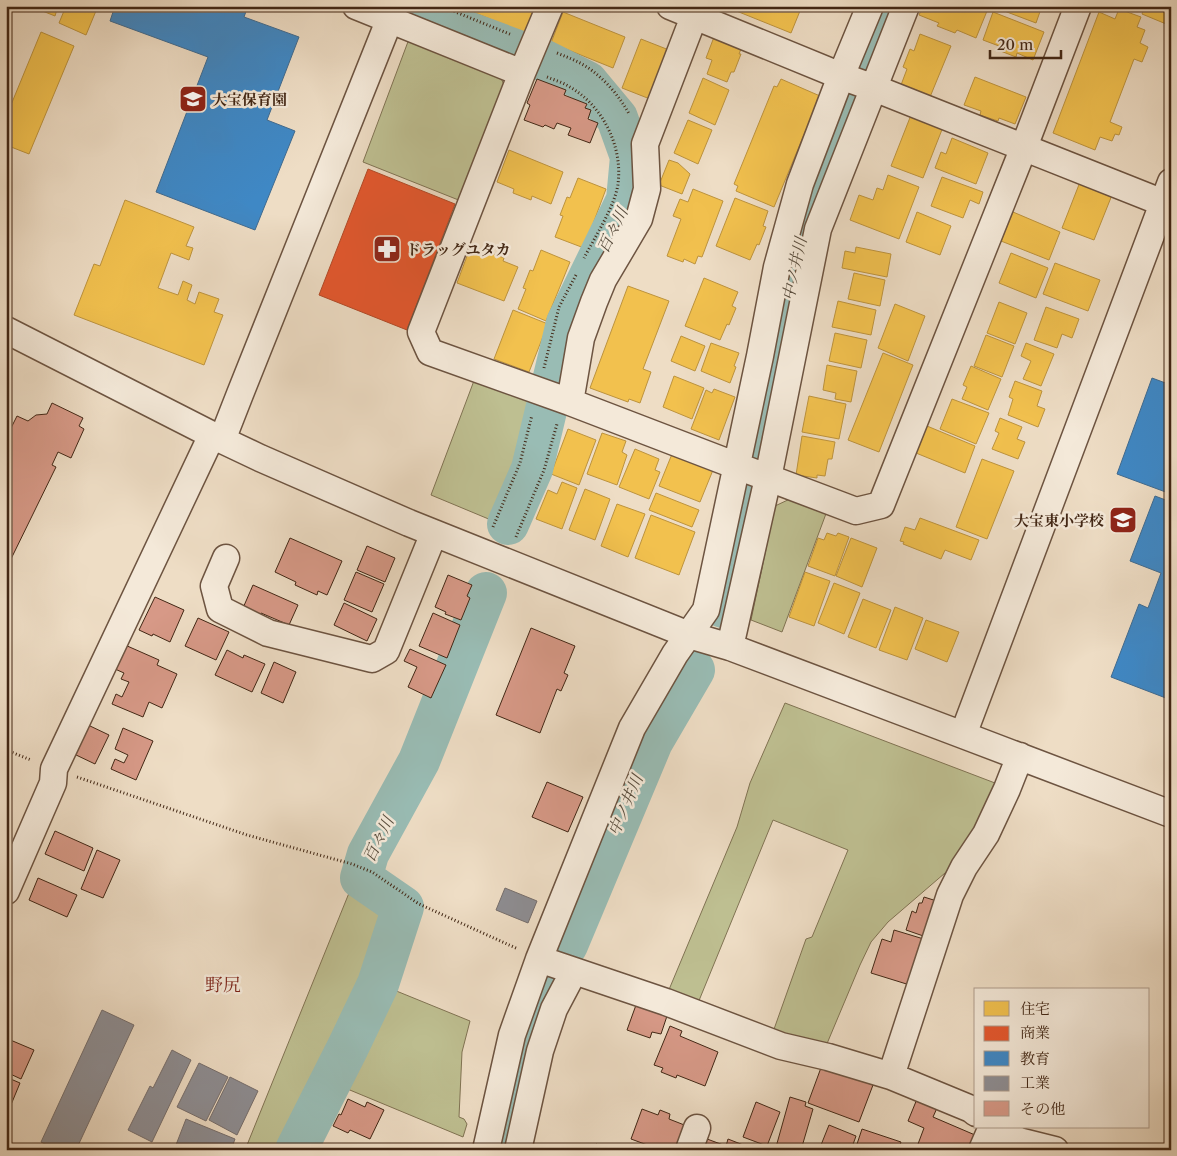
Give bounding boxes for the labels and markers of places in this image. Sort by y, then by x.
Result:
school or university icon: 大宝保育園 [178,84,208,114]
place label: 大宝保育園 [212,90,287,109]
pharmacy icon: ドラッグユタカ [372,234,402,264]
place label: ドラッグユタカ [406,240,510,259]
school or university icon: 大宝東小学校 [1108,505,1138,535]
place label: 大宝東小学校 [1014,511,1104,530]

